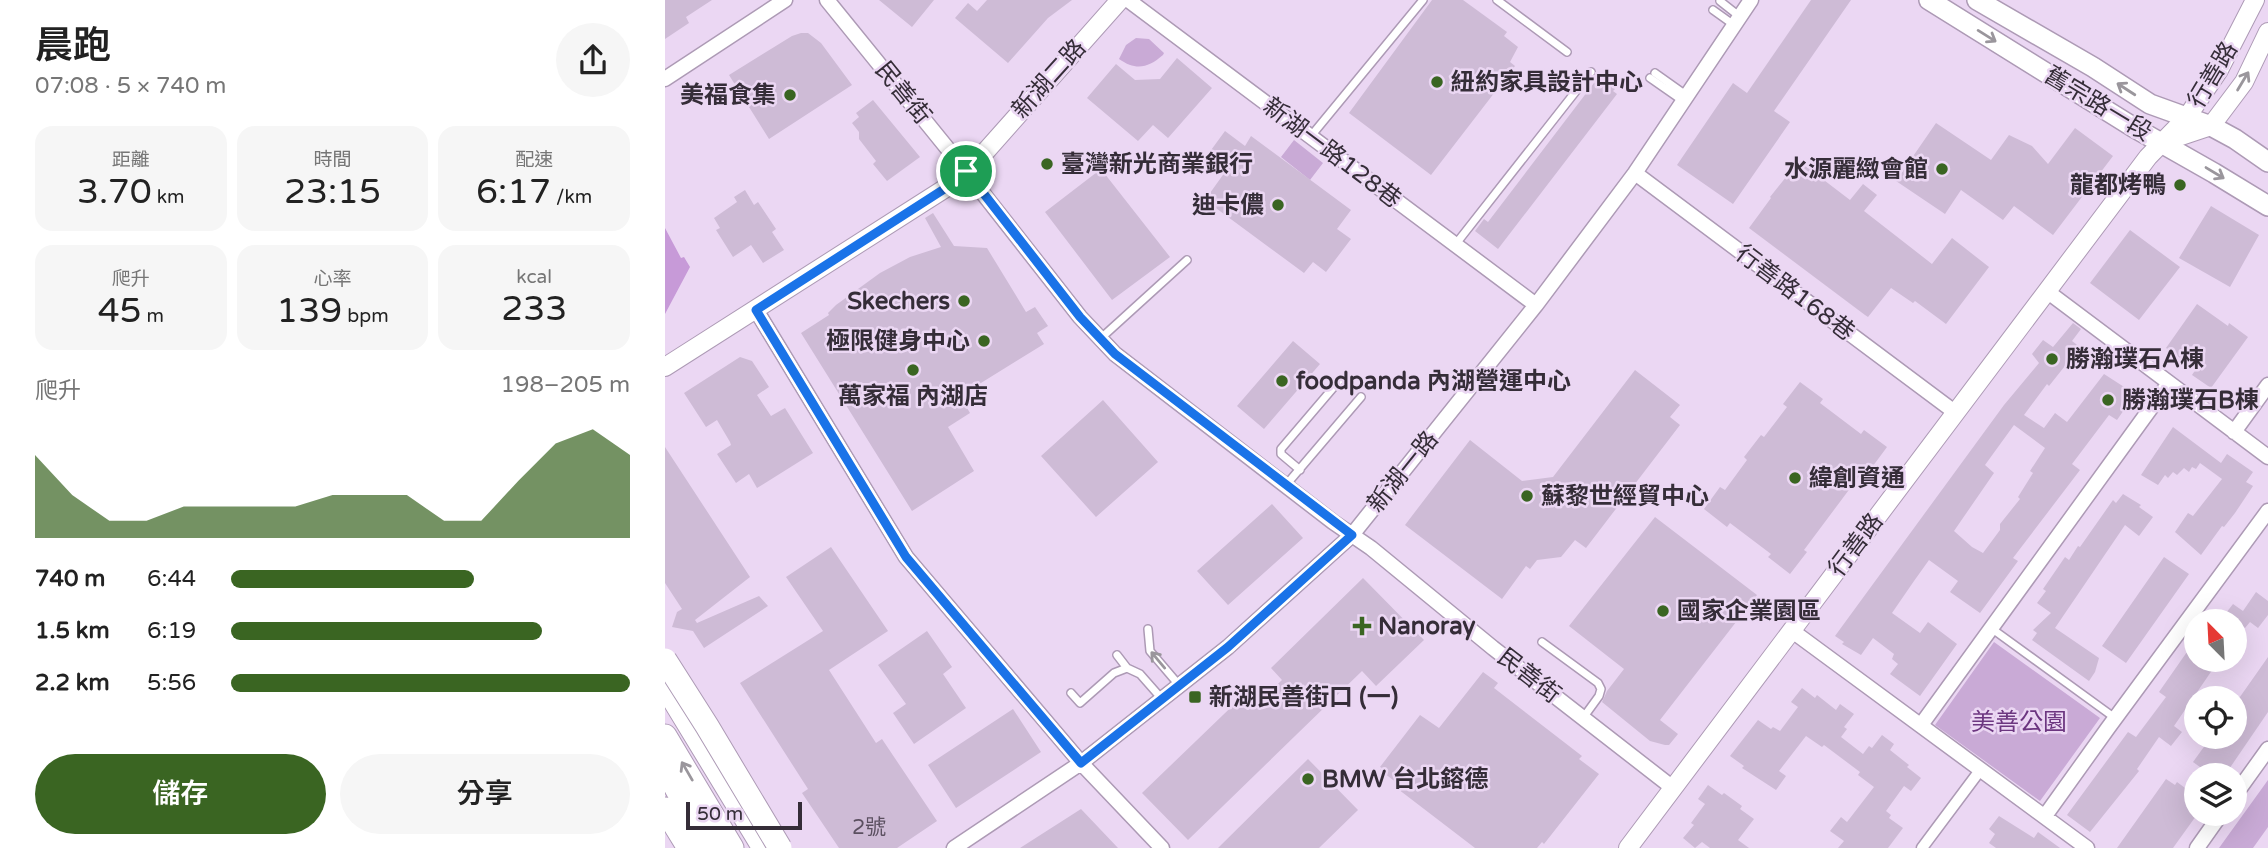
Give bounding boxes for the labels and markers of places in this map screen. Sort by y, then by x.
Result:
place label: 紐約家具設計中心 [1451,68,1643,97]
marker: 紐約家具設計中心 [1429,74,1445,90]
place label: 美福食集 [680,81,776,110]
marker: 美福食集 [782,87,798,103]
pin [936,141,996,201]
place label: 臺灣新光商業銀行 [1061,150,1253,179]
place label: 水源麗緻會館 [1784,155,1928,184]
marker: 臺灣新光商業銀行 [1039,156,1055,172]
marker: 水源麗緻會館 [1934,161,1950,177]
place label: 龍都烤鴨 [2070,171,2166,200]
marker: 龍都烤鴨 [2172,177,2188,193]
place label: 迪卡儂 [1192,191,1264,220]
marker: 迪卡儂 [1270,197,1286,213]
place label: Skechers [847,287,950,316]
marker: Skechers [956,293,972,309]
place label: 極限健身中心 [826,327,970,356]
marker: 極限健身中心 [976,333,992,349]
place label: 勝瀚璞石A棟 [2066,345,2204,374]
marker: 勝瀚璞石A棟 [2044,351,2060,367]
marker: 萬家福 內湖店 [905,362,921,378]
place label: foodpanda 內湖營運中心 [1296,367,1571,396]
marker: foodpanda 內湖營運中心 [1274,373,1290,389]
place label: 萬家福 內湖店 [838,382,988,411]
place label: 勝瀚璞石B棟 [2122,386,2259,415]
marker: 勝瀚璞石B棟 [2100,392,2116,408]
place label: 緯創資通 [1809,464,1905,493]
marker: 緯創資通 [1787,470,1803,486]
place label: 蘇黎世經貿中心 [1541,482,1709,511]
marker: 蘇黎世經貿中心 [1519,488,1535,504]
place label: 國家企業園區 [1677,597,1821,626]
marker: 國家企業園區 [1655,603,1671,619]
place label: Nanoray [1378,612,1475,641]
marker: Nanoray [1352,616,1372,636]
place label: 新湖民善街口 (一) [1209,683,1398,712]
marker: 新湖民善街口 (一) [1187,689,1203,705]
place label: BMW 台北鎔德 [1322,765,1488,794]
marker: BMW 台北鎔德 [1300,771,1316,787]

